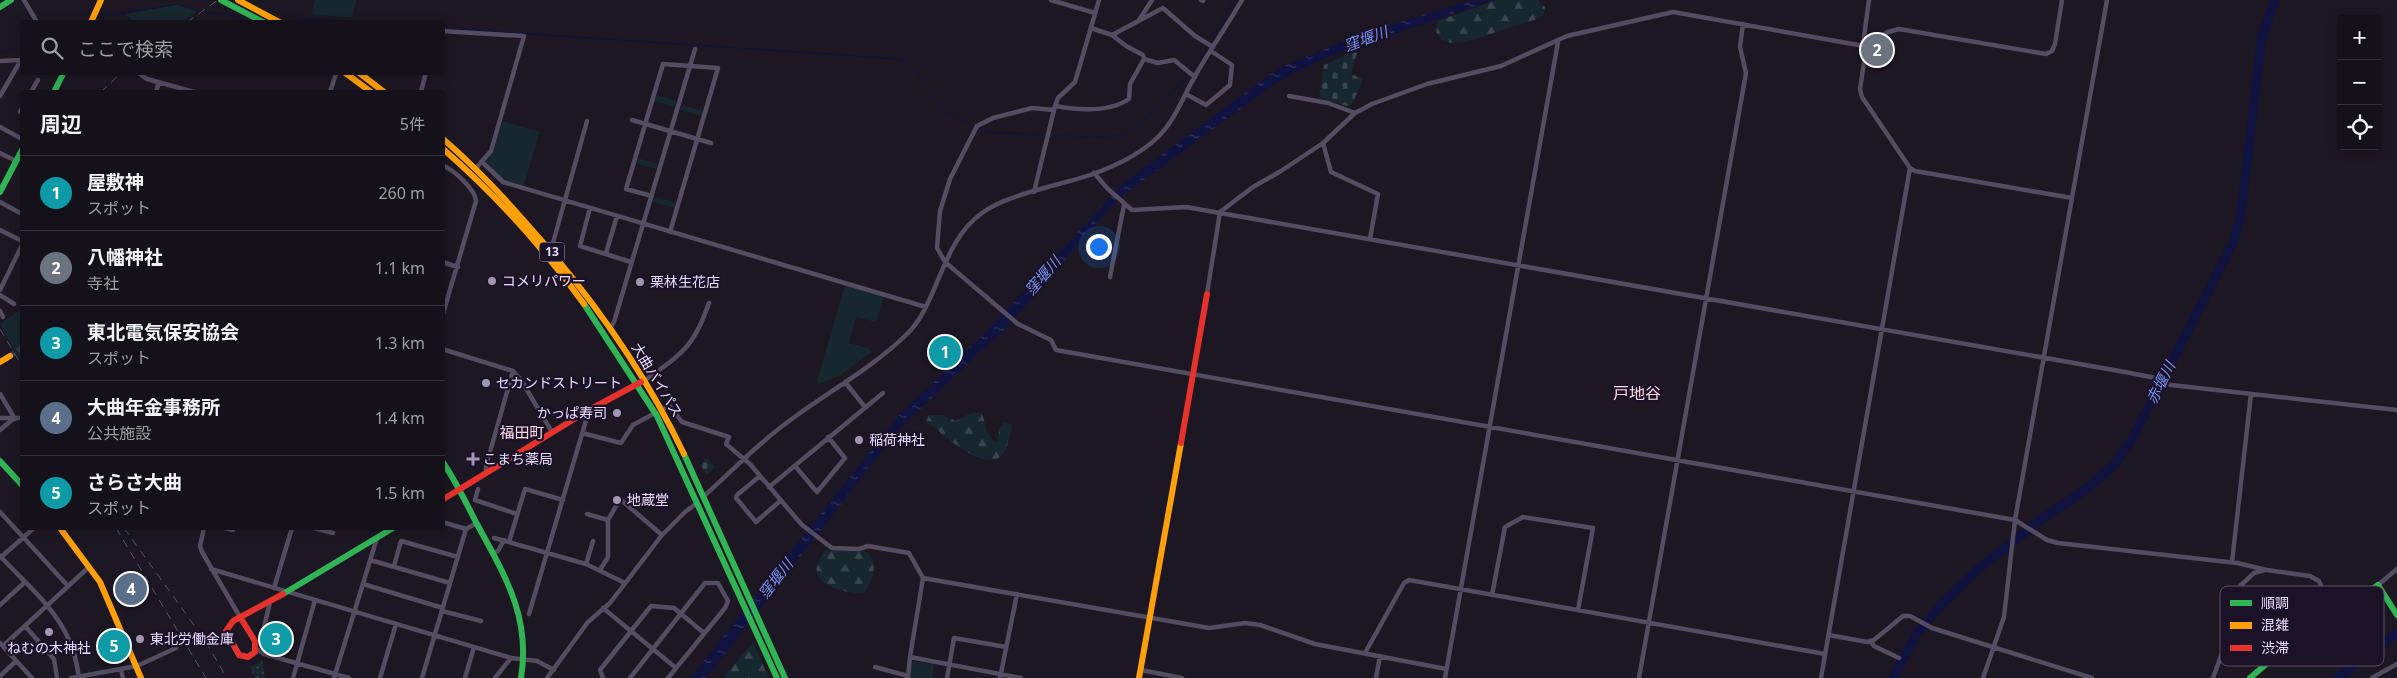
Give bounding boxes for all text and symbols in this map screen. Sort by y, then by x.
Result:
map controls [2337,15,2382,150]
button: + [2337,15,2382,60]
search box [20,20,445,75]
water label: 窪堰川 [1341,20,1392,55]
pin: 2 [1861,31,1893,69]
icon: search [38,34,66,62]
text: ここで検索 [78,36,173,62]
button: − [2337,60,2382,105]
button: locate [2337,105,2382,150]
text: 周辺 [40,110,82,138]
text: 5件 [400,113,425,135]
text: 屋敷神 [87,169,144,195]
text: 1 [51,182,61,204]
text: 260 m [378,182,425,204]
text: スポット [87,197,151,219]
your location [1086,234,1112,260]
road number: 13 [540,242,564,262]
text: 八幡神社 [87,244,163,270]
water label: 窪堰川 [1020,250,1066,299]
text: 2 [51,257,61,279]
text: 1.1 km [375,257,425,279]
place label: コメリパワー [502,271,586,290]
text: 寺社 [87,272,119,294]
place label: 栗林生花店 [650,272,720,291]
marker: コメリパワー [486,275,498,287]
marker: 栗林生花店 [634,276,646,288]
text: 東北電気保安協会 [87,319,239,345]
text: 3 [51,332,61,354]
text: 1.3 km [375,332,425,354]
pin: 1 [929,333,961,371]
street label: 大曲バイパス [628,339,687,421]
text: スポット [87,347,151,369]
water label: 赤堰川 [2141,356,2180,407]
place label: セカンドストリート [496,373,622,392]
marker: セカンドストリート [480,377,492,389]
district label: 戸地谷 [1613,382,1661,404]
text: 大曲年金事務所 [87,394,220,420]
place label: かっぱ寿司 [537,403,607,422]
text: 4 [51,407,61,429]
text: 1.4 km [375,407,425,429]
marker: かっぱ寿司 [611,407,623,419]
text: 公共施設 [87,422,151,444]
district label: 福田町 [499,422,545,442]
place label: 稲荷神社 [869,430,925,449]
marker: 稲荷神社 [853,434,865,446]
place label: こまち薬局 [483,449,553,468]
marker: こまち薬局 [467,453,479,465]
text: さらさ大曲 [87,469,182,495]
text: 5 [51,482,61,504]
text: 1.5 km [375,482,425,504]
place label: 地蔵堂 [627,490,669,509]
marker: 地蔵堂 [611,494,623,506]
text: スポット [87,497,151,519]
water label: 窪堰川 [753,553,798,602]
pin: 4 [115,570,147,608]
legend [2220,586,2384,666]
text: 順調 [2261,593,2289,612]
text: 混雑 [2261,615,2289,634]
pin: 3 [260,620,292,658]
marker: ねむの木神社 [43,626,55,638]
pin: 5 [98,627,130,665]
place label: 東北労働金庫 [150,629,234,648]
marker: 東北労働金庫 [134,633,146,645]
place label: ねむの木神社 [7,638,91,657]
text: 渋滞 [2261,638,2289,657]

